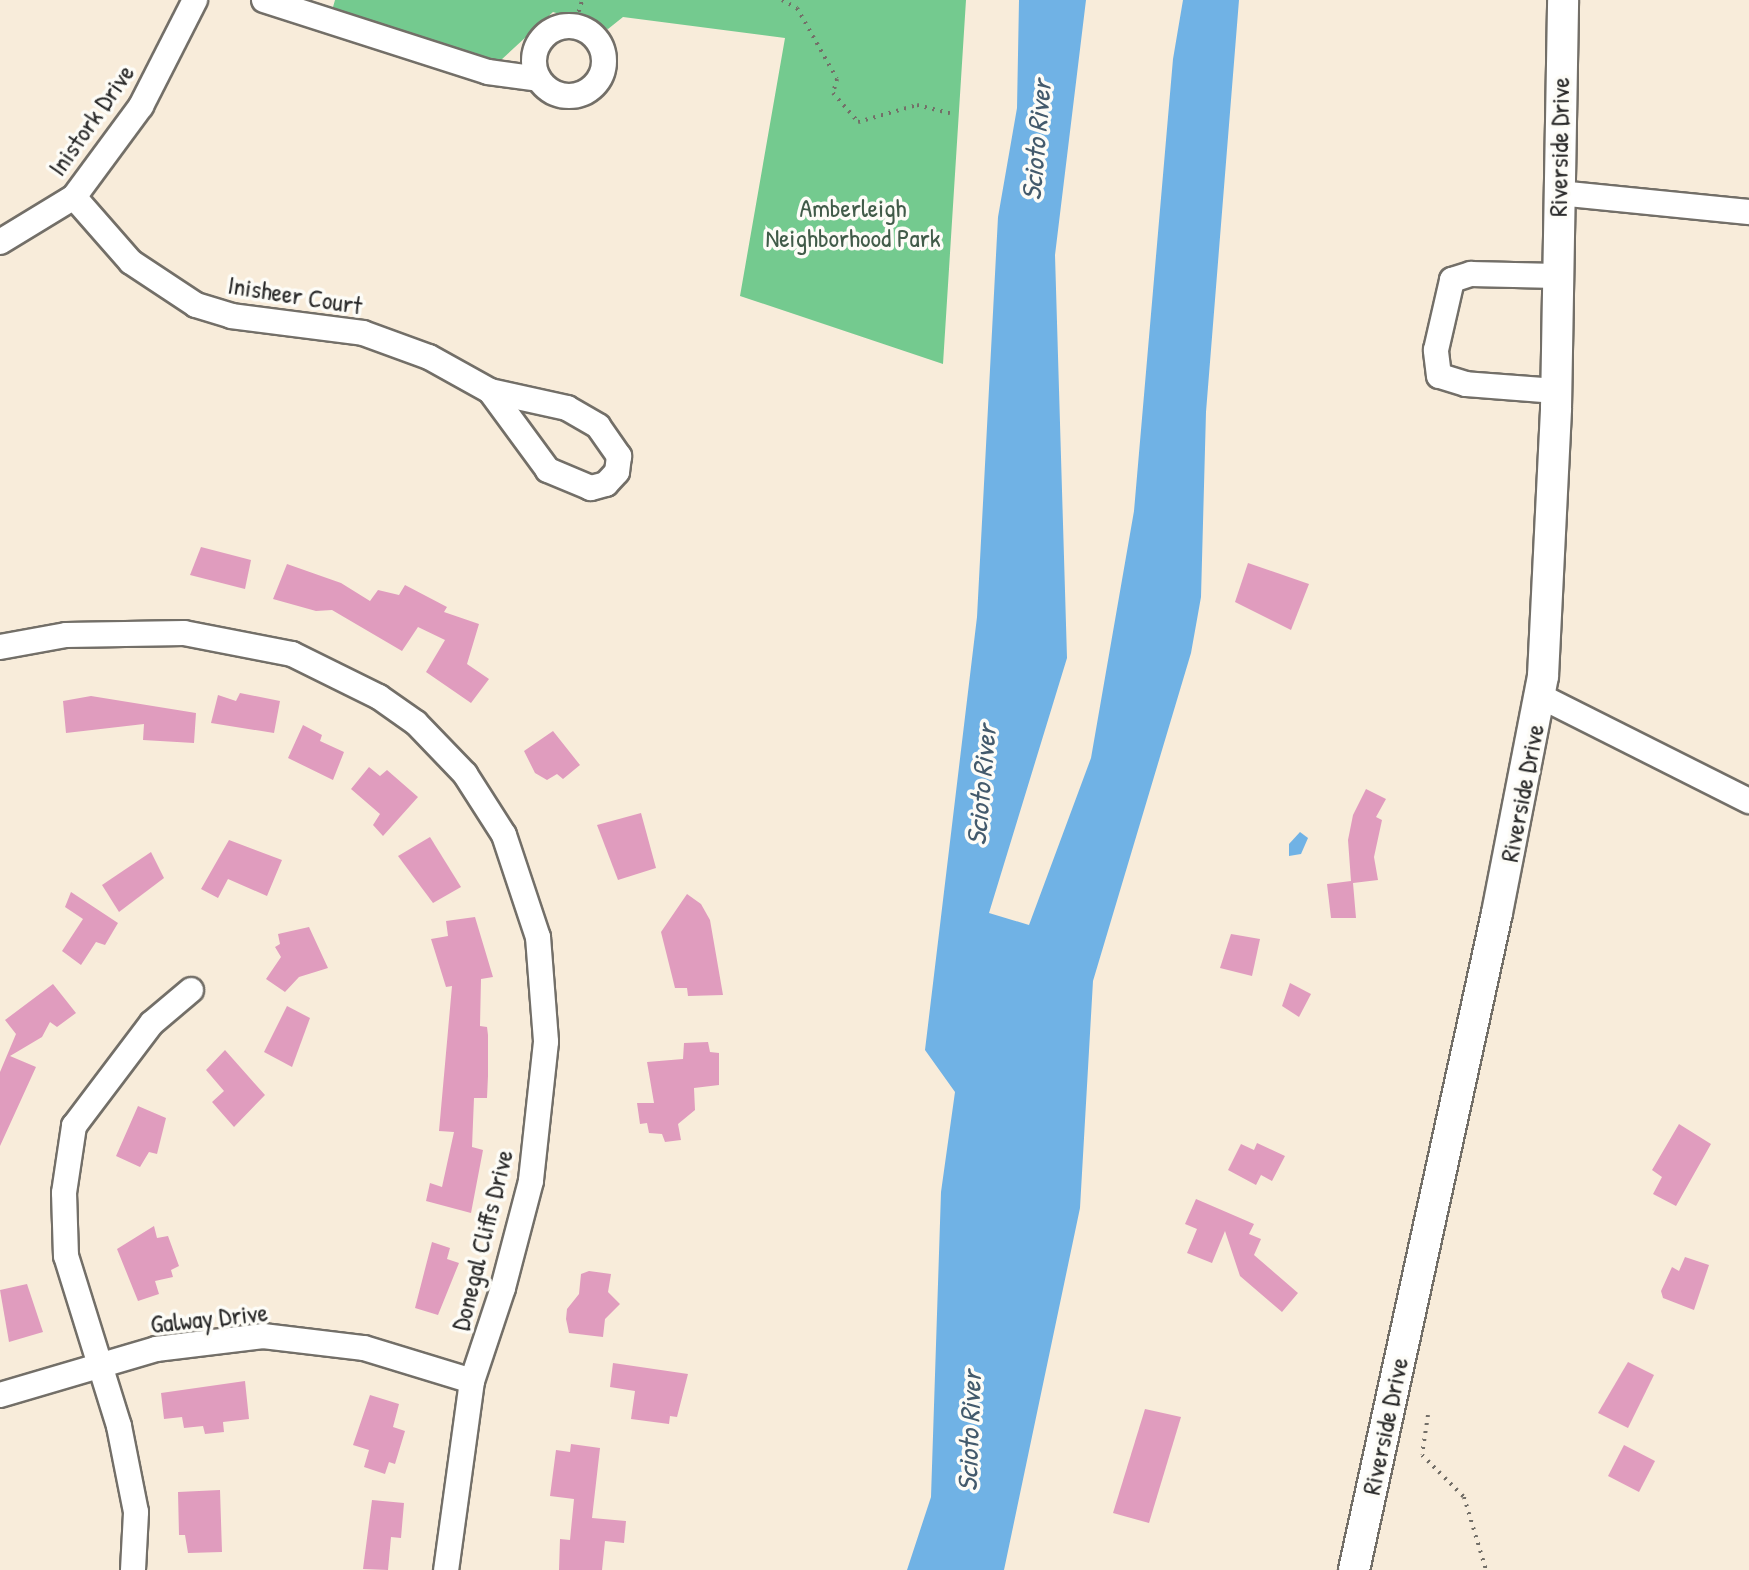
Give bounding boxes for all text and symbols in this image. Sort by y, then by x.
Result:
street label: Inistork Drive [41,58,141,182]
street label: Riverside Drive [1542,77,1576,217]
water label: Scioto River [1014,78,1058,202]
park label: Amberleigh Neighborhood Park [765,192,941,254]
street label: Inisheer Court [226,269,364,321]
street label: Riverside Drive [1493,721,1551,865]
water label: Scioto River [959,723,1003,847]
street label: Donegal Cliffs Drive [444,1146,520,1334]
street label: Galway Drive [149,1296,269,1340]
street label: Riverside Drive [1355,1354,1415,1498]
water label: Scioto River [950,1370,988,1492]

